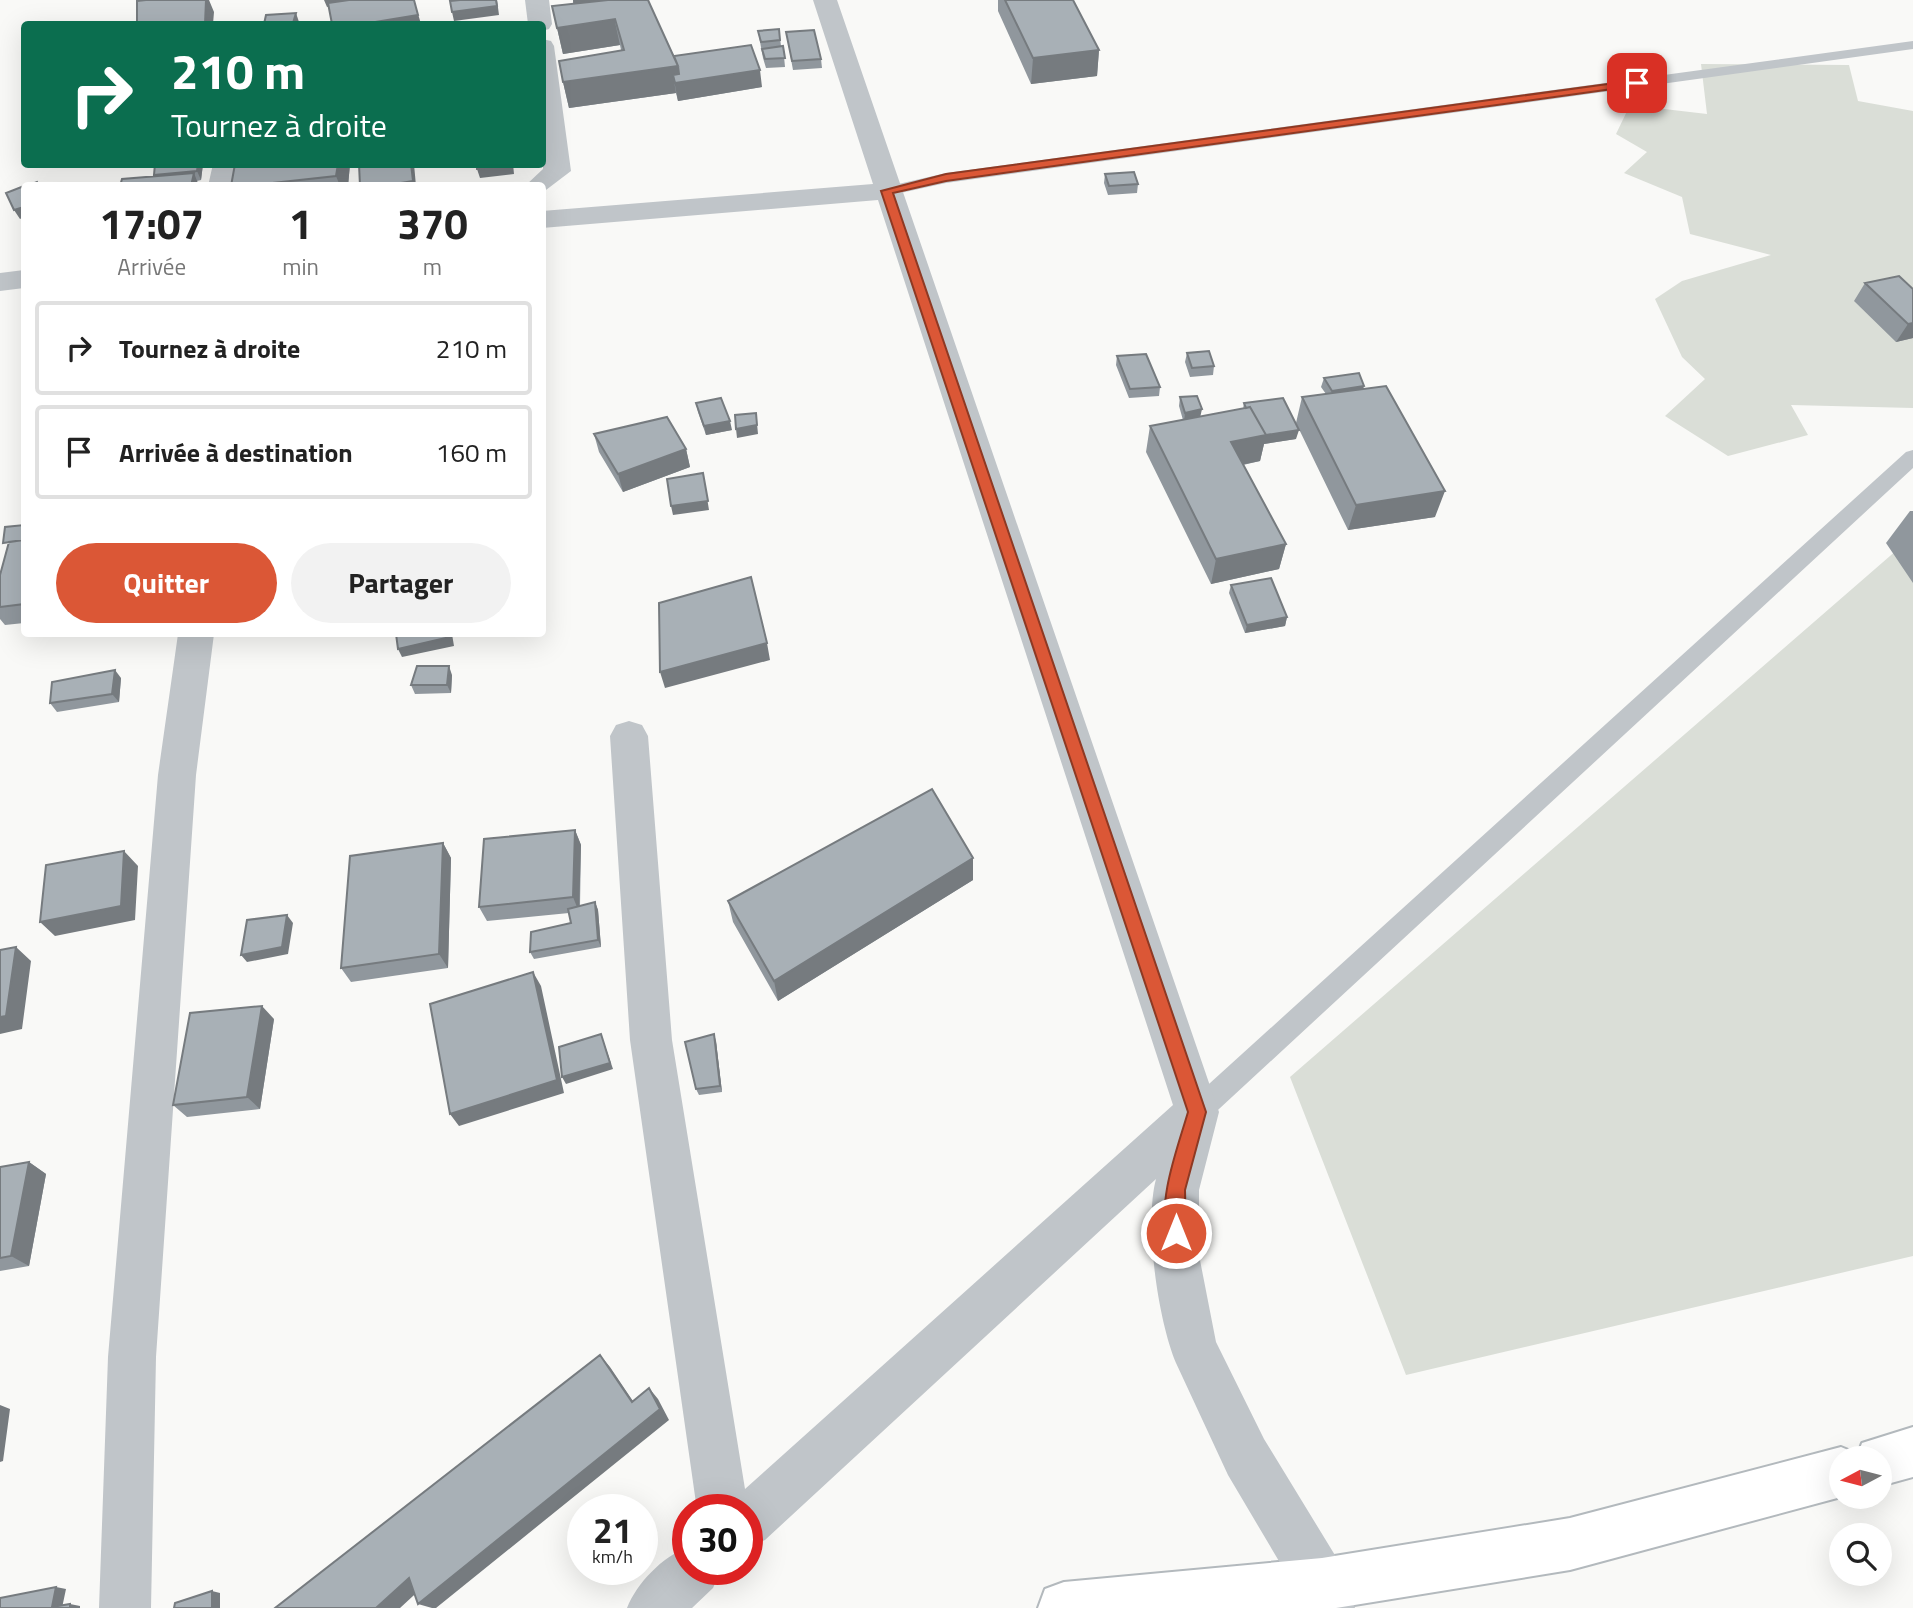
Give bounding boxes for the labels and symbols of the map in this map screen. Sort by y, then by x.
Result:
pin [1607,53,1667,113]
position arrow [1139,1196,1213,1270]
north arrow [1829,1446,1892,1508]
speed limit sign: 30 [672,1494,763,1585]

